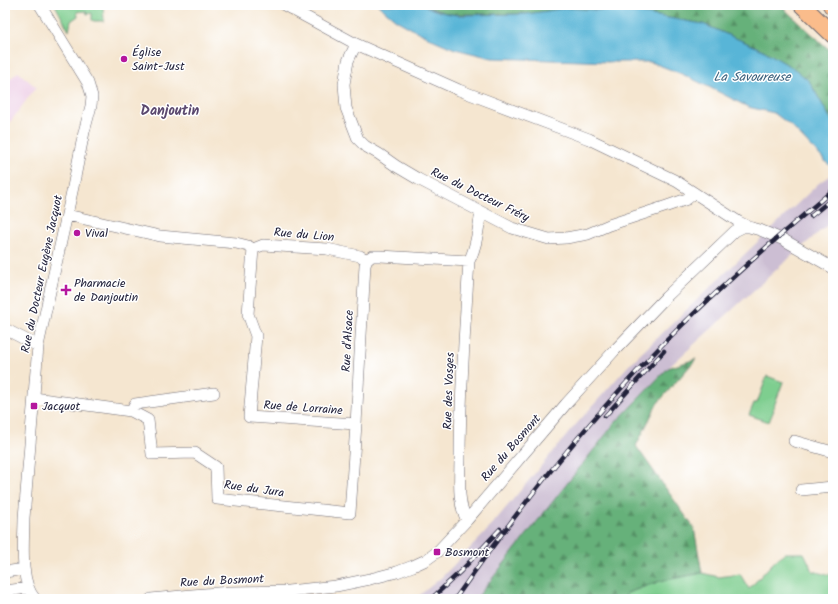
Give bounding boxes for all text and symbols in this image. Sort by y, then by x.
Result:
place label: Église Saint-Just [132,43,185,76]
marker: Église Saint-Just [119,54,129,64]
water label: La Savoureuse [714,67,792,88]
district label: Danjoutin [141,100,200,122]
street label: Rue du Docteur Fréry [427,163,533,227]
street label: Rue du Docteur Eugène Jacquot [16,193,68,355]
street label: Rue du Lion [273,223,335,247]
place label: Vival [85,224,108,243]
marker: Vival [72,228,82,238]
place label: Pharmacie de Danjoutin [74,274,138,307]
marker: Pharmacie de Danjoutin [61,285,71,295]
street label: Rue d'Alsace [337,309,359,373]
street label: Rue des Vosges [438,352,460,430]
street label: Rue de Lorraine [263,396,344,420]
place label: Jacquot [42,397,80,416]
marker: Jacquot [29,401,39,411]
street label: Rue du Bosmont [476,410,546,486]
street label: Rue du Jura [223,475,286,503]
place label: Bosmont [445,543,490,562]
marker: Bosmont [432,547,442,557]
street label: Rue du Bosmont [180,569,265,593]

